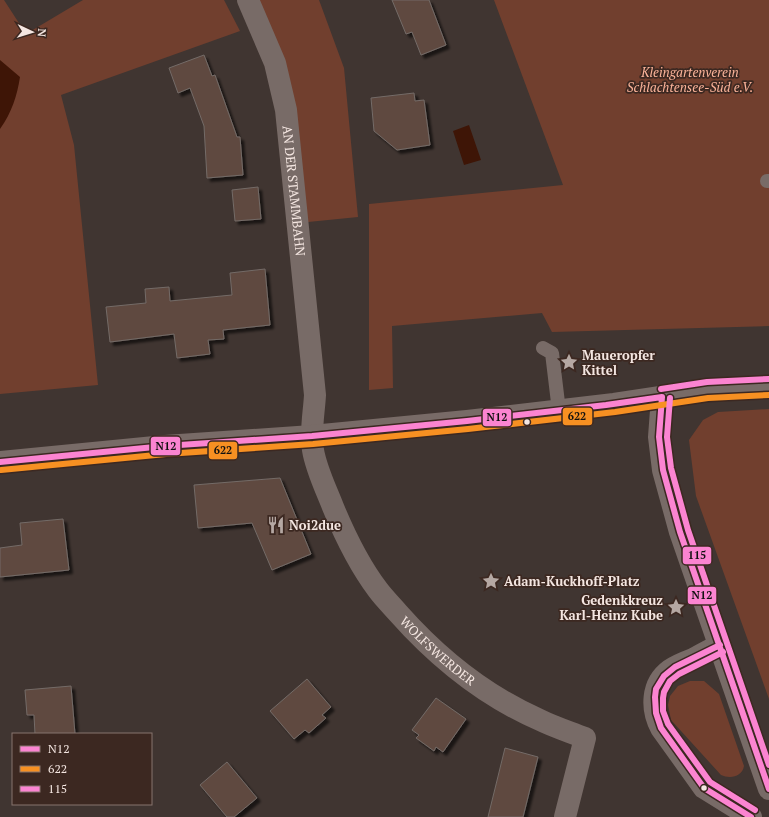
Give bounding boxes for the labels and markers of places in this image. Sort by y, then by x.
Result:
place label: Maueropfer Kittel [582,346,655,379]
place icon: Maueropfer Kittel [559,352,579,372]
unlabelled marker [522,417,532,427]
restaurant icon: Noi2due [266,515,286,535]
place label: Noi2due [289,516,341,534]
place icon: Adam-Kuckhoff-Platz [481,571,501,591]
place label: Adam-Kuckhoff-Platz [504,572,640,590]
place label: Gedenkkreuz Karl-Heinz Kube [559,591,663,624]
place icon: Gedenkkreuz Karl-Heinz Kube [666,597,686,617]
unlabelled marker [699,783,709,793]

